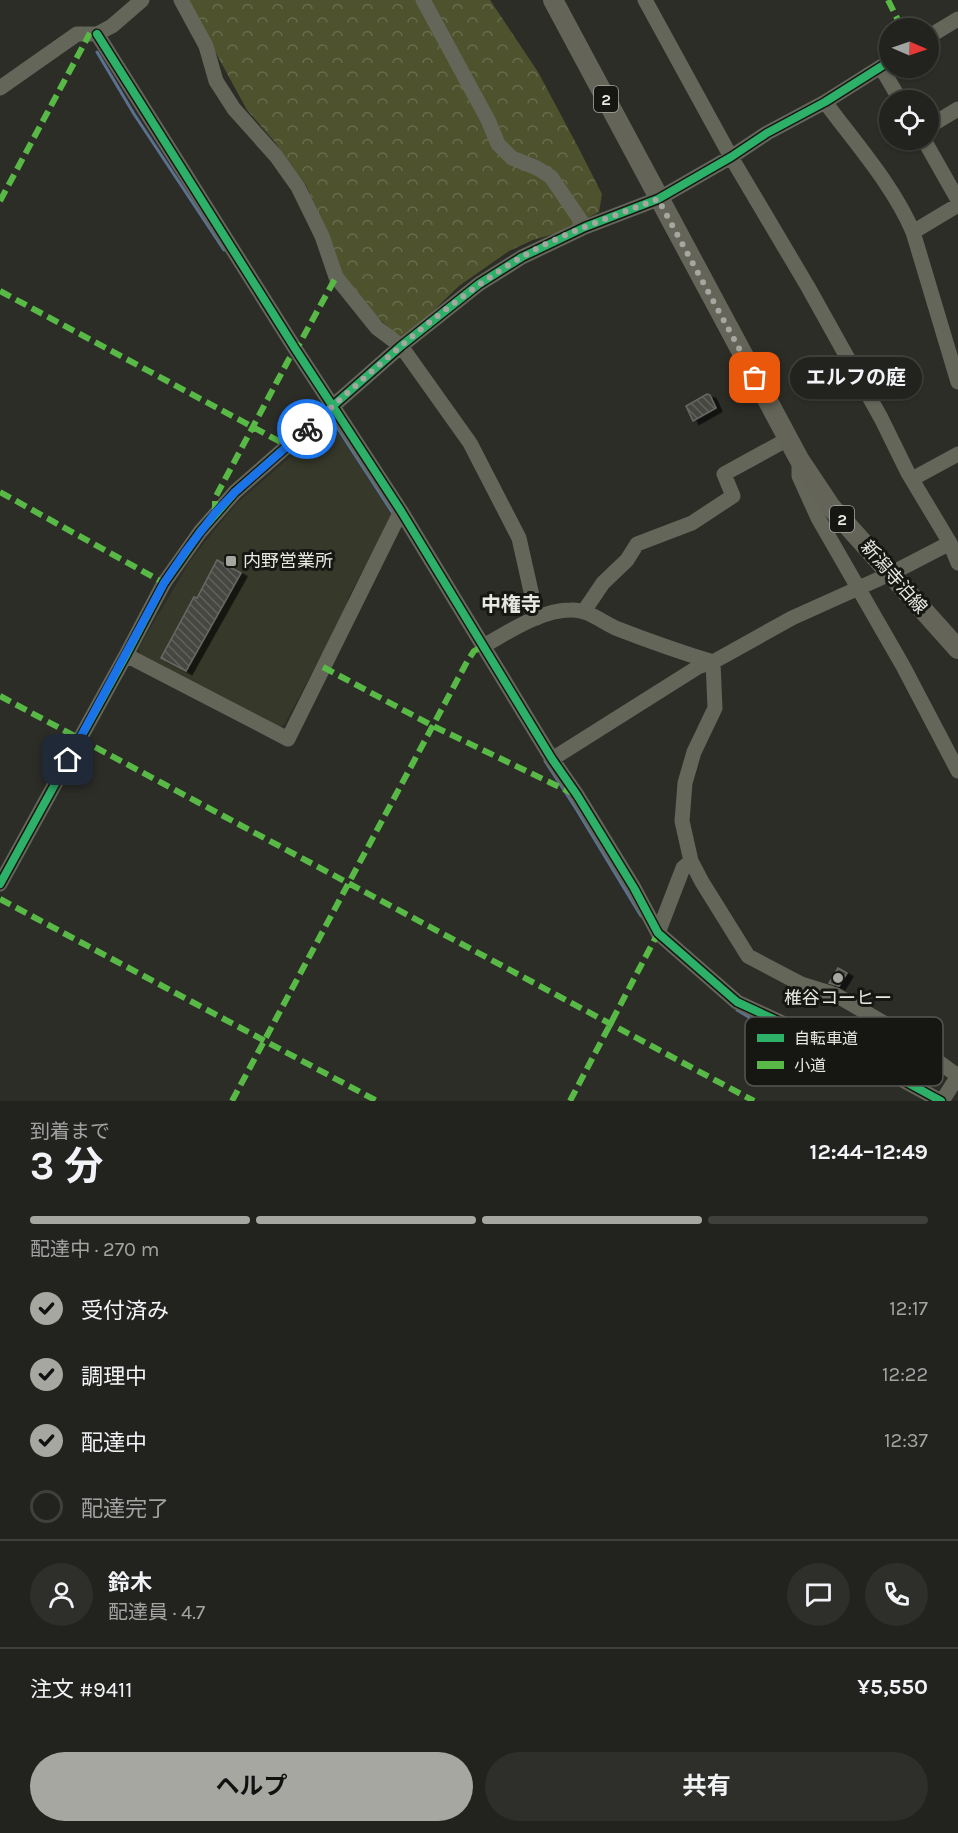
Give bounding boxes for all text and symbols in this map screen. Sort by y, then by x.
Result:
north arrow [879,18,939,78]
map controls [879,18,939,150]
road number: 2 [594,86,618,112]
button: locate [879,90,939,150]
pin [729,352,780,403]
callout: エルフの庭 [791,357,923,399]
icon: bag [738,361,771,394]
text: エルフの庭 [806,366,906,389]
courier [277,399,337,459]
icon: bike [291,413,324,446]
road number: 2 [830,506,854,532]
street label: 新潟寺泊線 [856,536,932,618]
place label: 内野営業所 [243,550,333,572]
marker: 内野営業所 [224,554,238,568]
district label: 中権寺 [481,593,541,616]
pin [42,734,93,785]
icon: home [51,743,84,776]
marker: 椎谷コーヒー [831,971,845,985]
place label: 椎谷コーヒー [784,987,892,1009]
legend [745,1017,943,1086]
text: 自転車道 [794,1029,858,1048]
text: 小道 [794,1056,826,1075]
text: 到着まで [30,1120,110,1143]
text: 12:44–12:49 [810,1139,928,1165]
text: 3 分 [30,1143,103,1189]
text: 配達中 · 270 m [30,1238,159,1261]
icon: check [30,1292,63,1325]
text: 12:17 [889,1297,928,1320]
text: 受付済み [81,1298,169,1324]
icon: check [30,1358,63,1391]
text: 12:22 [882,1363,928,1386]
text: 調理中 [81,1364,147,1390]
icon: check [30,1424,63,1457]
text: 12:37 [884,1429,928,1452]
text: 配達中 [81,1430,147,1456]
text: 配達完了 [81,1496,169,1522]
button: person [30,1563,93,1626]
button: chat [787,1563,850,1626]
button: phone [865,1563,928,1626]
text: 鈴木 [108,1570,152,1596]
text: 配達員 · 4.7 [108,1601,205,1624]
text: ¥5,550 [857,1674,928,1700]
text: 注文 #9411 [30,1677,133,1703]
button: ヘルプ [30,1752,473,1821]
button: 共有 [485,1752,928,1821]

